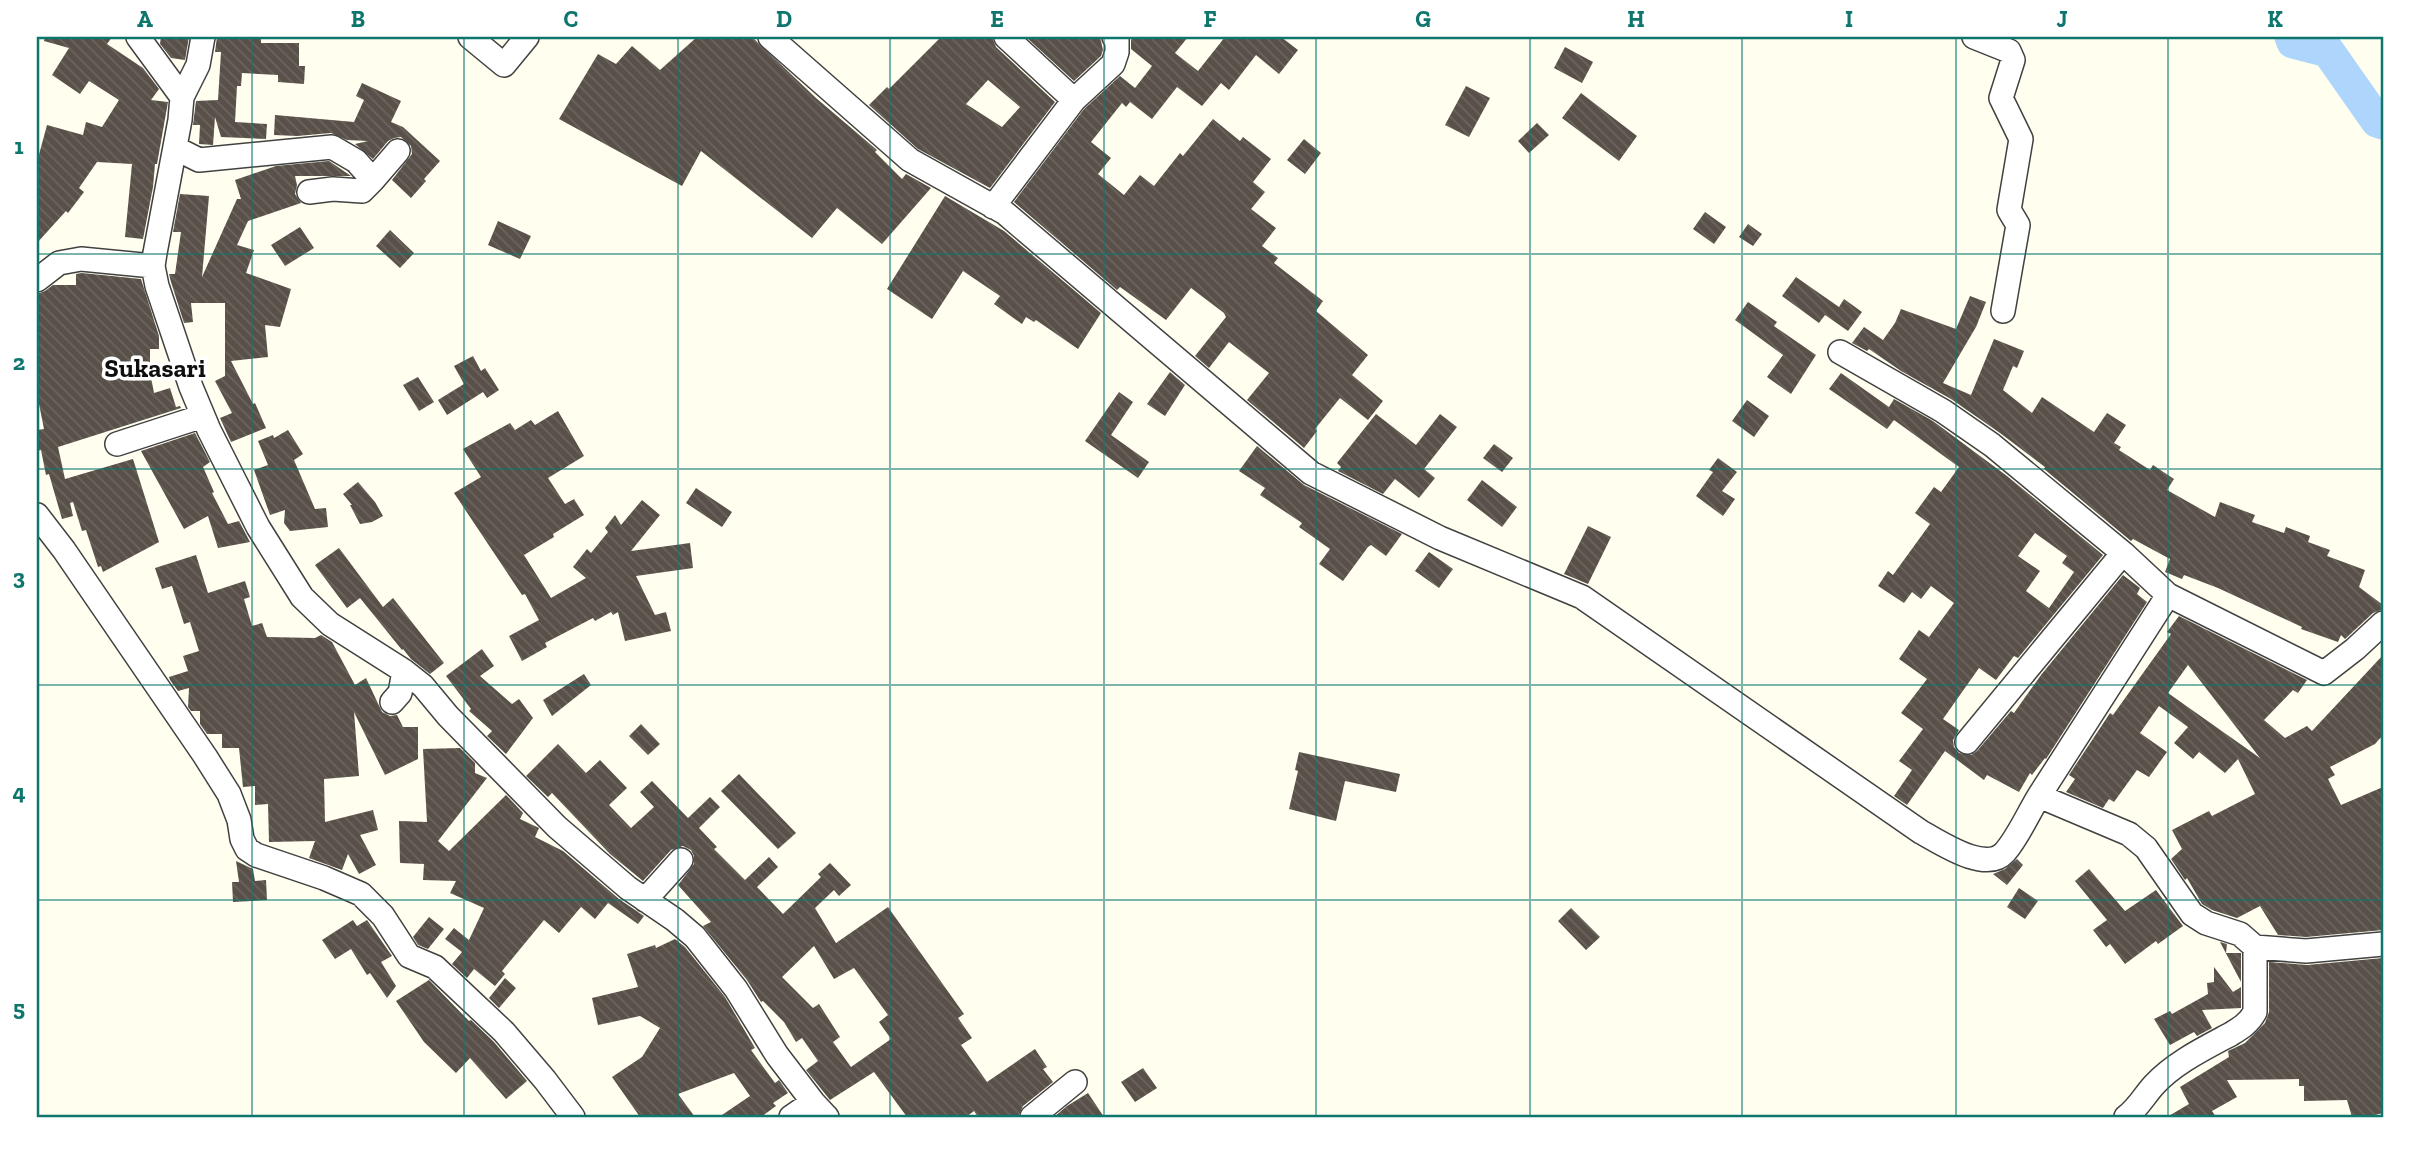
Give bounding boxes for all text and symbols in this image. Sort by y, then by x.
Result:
text: A [137,5,153,33]
text: B [351,5,365,33]
text: C [564,5,578,33]
text: D [776,5,792,33]
text: E [990,5,1004,33]
text: F [1203,5,1217,33]
text: G [1415,5,1431,33]
text: H [1627,5,1645,33]
text: I [1845,5,1853,33]
text: J [2056,5,2068,33]
text: K [2267,5,2283,33]
text: 1 [14,132,24,160]
text: 2 [13,348,25,376]
district label: Sukasari [104,352,206,384]
text: 3 [13,563,25,591]
text: 4 [12,778,26,806]
text: 5 [13,994,25,1022]

